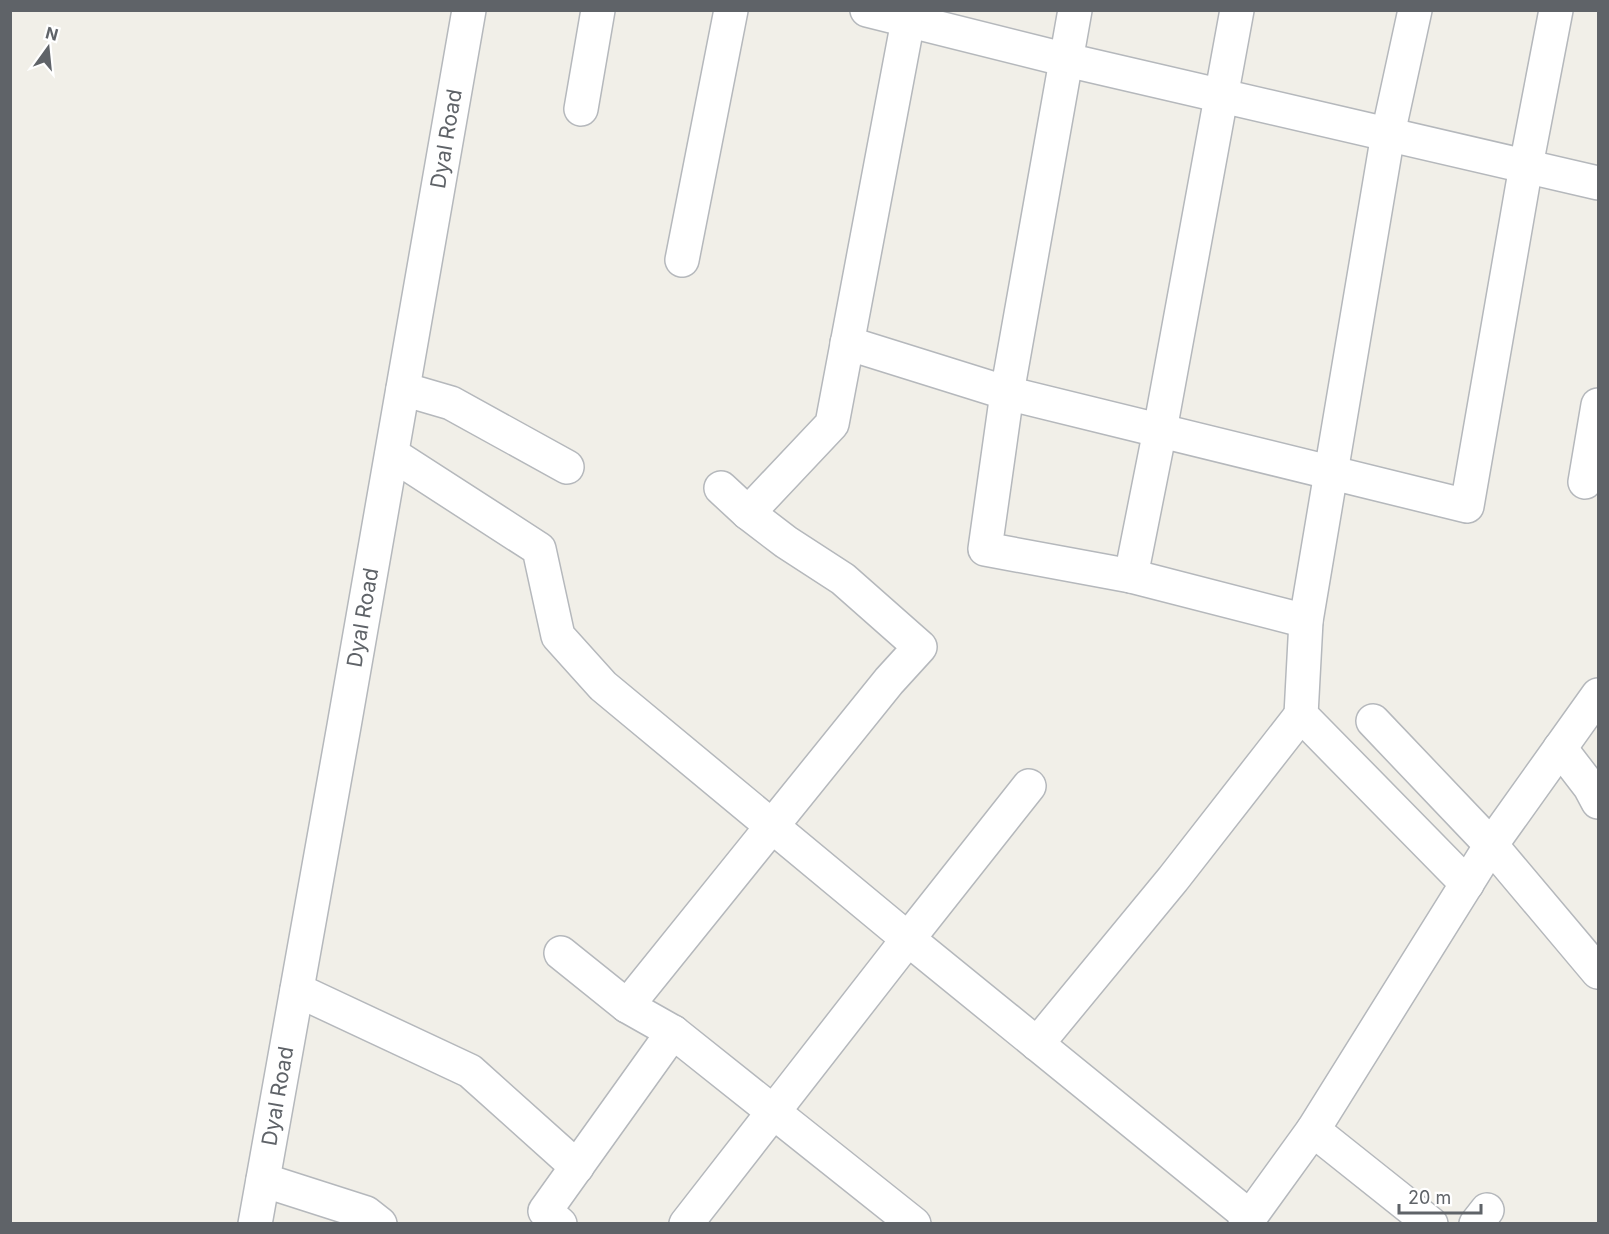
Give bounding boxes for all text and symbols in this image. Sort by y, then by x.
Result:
north arrow [18,18,78,78]
text: N [43,22,60,45]
street label: Dyal Road [425,87,467,190]
street label: Dyal Road [342,566,383,669]
street label: Dyal Road [256,1044,299,1148]
scale bar [1399,1177,1482,1215]
text: 20 m [1408,1187,1451,1208]

